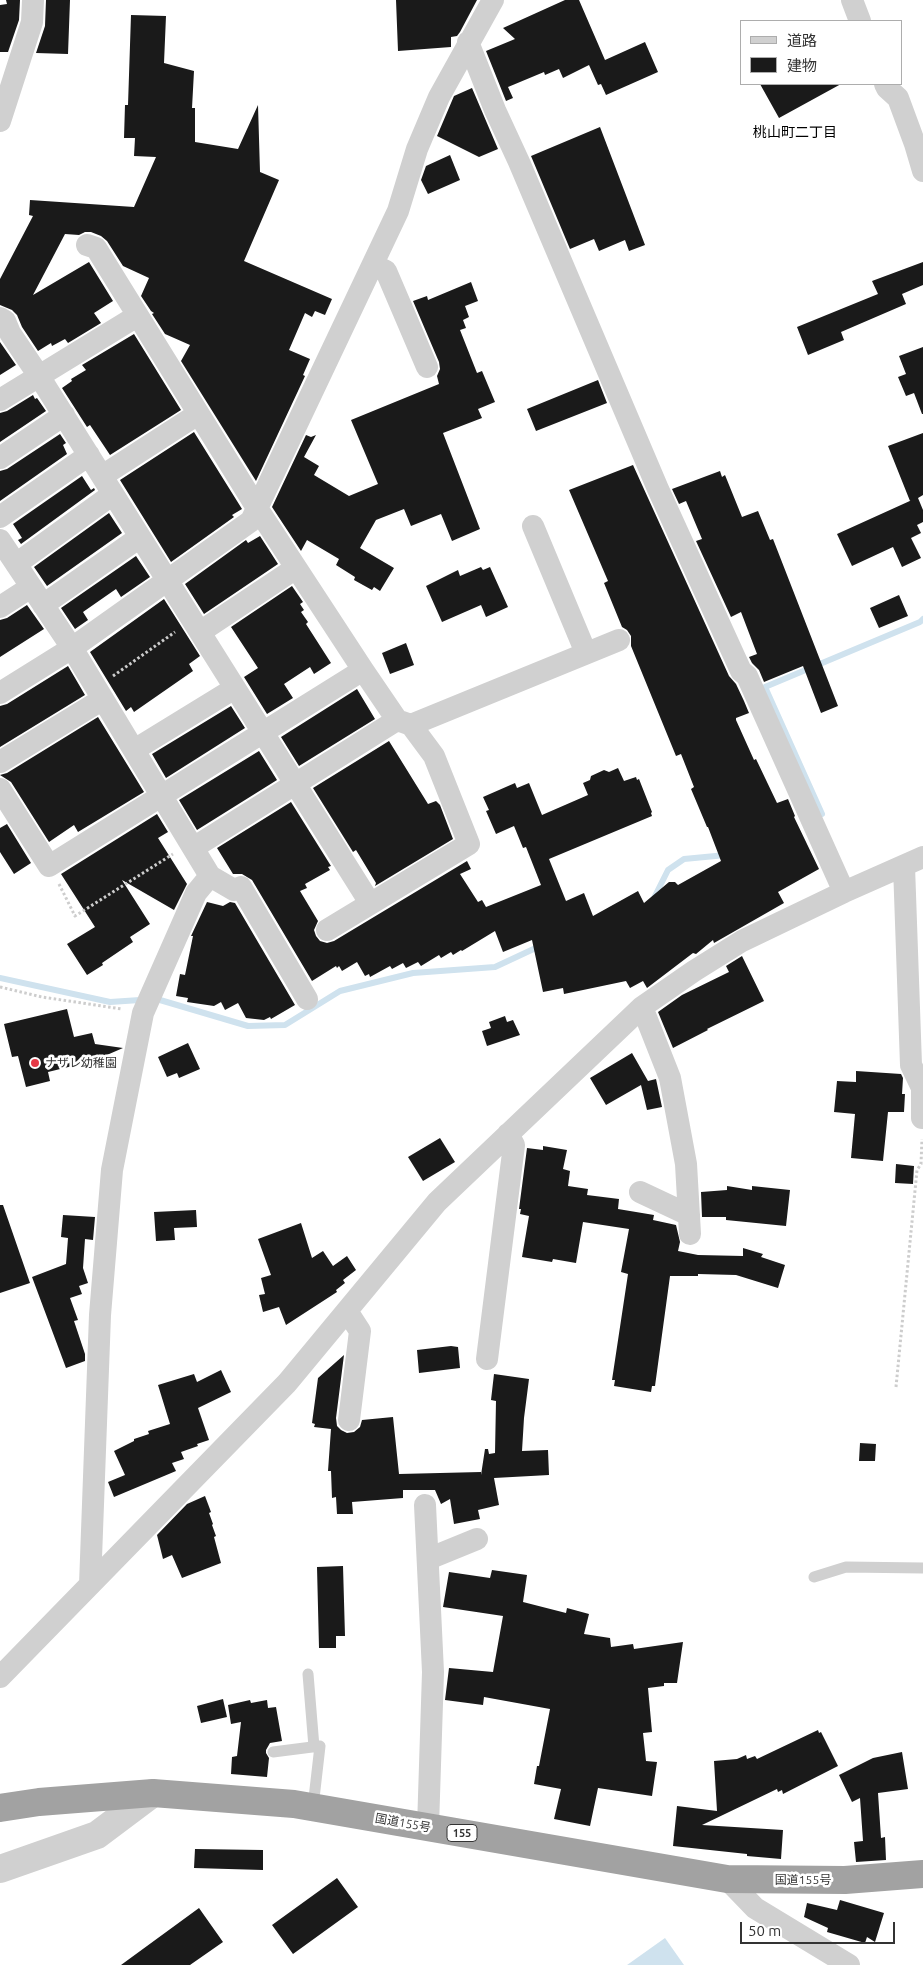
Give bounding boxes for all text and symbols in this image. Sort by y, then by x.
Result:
legend [740,20,903,85]
text: 道路 [787,32,817,49]
text: 建物 [787,57,817,74]
district label: 桃山町二丁目 [753,124,837,140]
place label: ナザレ幼稚園 [45,1056,117,1070]
marker: ナザレ幼稚園 [29,1057,41,1069]
street label: 国道155号 [374,1811,432,1835]
road number: 155 [447,1825,477,1842]
street label: 国道155号 [775,1873,831,1887]
scale bar [743,1912,898,1944]
text: 50 m [748,1922,781,1939]

